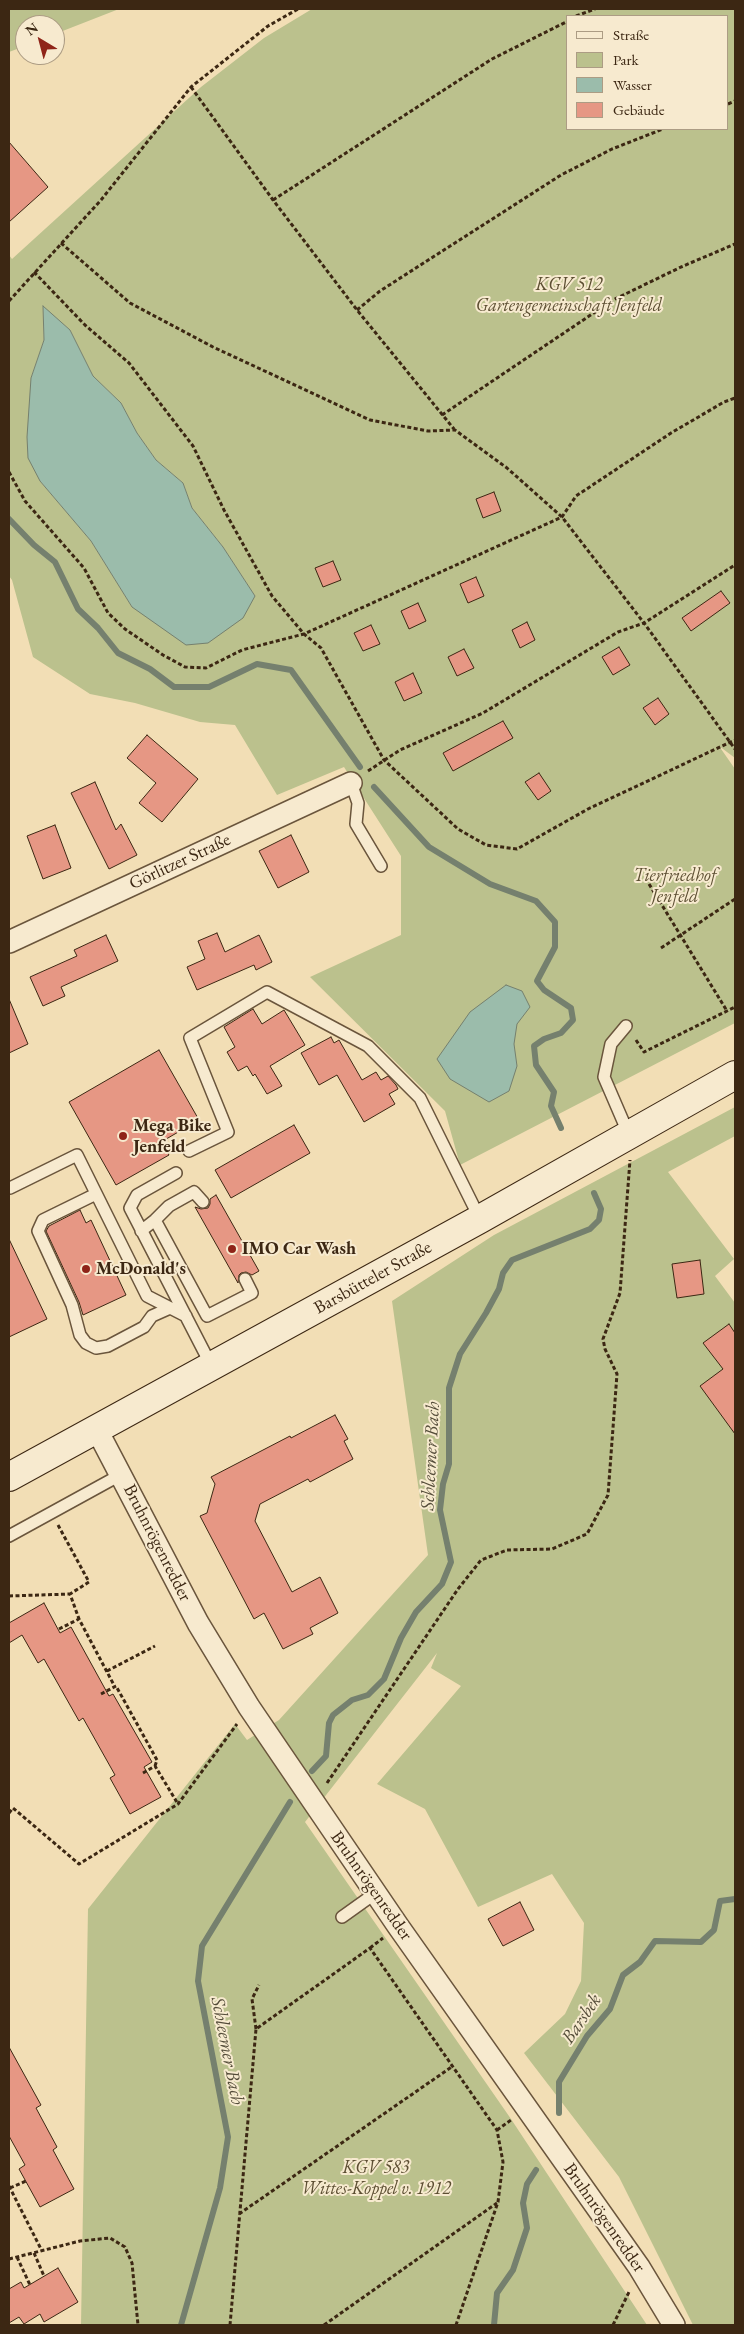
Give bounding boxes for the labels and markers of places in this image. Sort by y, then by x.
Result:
place label: Mega Bike Jenfeld [133,1115,211,1158]
marker: Mega Bike Jenfeld [117,1130,129,1142]
place label: IMO Car Wash [242,1238,356,1260]
marker: IMO Car Wash [226,1243,238,1255]
place label: McDonald's [96,1258,186,1280]
marker: McDonald's [80,1263,92,1275]

